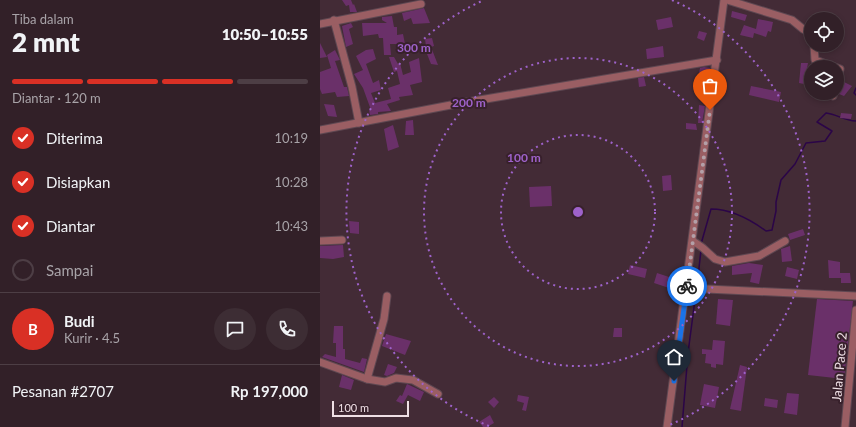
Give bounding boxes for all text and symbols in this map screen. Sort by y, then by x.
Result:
text: Tiba dalam [12,11,74,27]
map controls [804,12,844,100]
button: locate [804,12,844,52]
text: 10:50–10:55 [222,25,308,43]
text: 2 mnt [12,26,80,58]
text: 300 m [397,40,431,55]
button: layers [804,60,844,100]
pin [693,69,727,110]
icon: bag [699,75,721,97]
text: Diantar · 120 m [12,90,101,106]
text: 200 m [452,95,486,110]
icon: check [12,127,34,149]
text: Diterima [46,129,103,147]
text: 10:19 [275,130,308,146]
text: 100 m [507,150,541,165]
icon: check [12,171,34,193]
text: Disiapkan [46,173,110,191]
text: 10:28 [275,174,308,190]
centre of rings [571,205,585,219]
icon: check [12,215,34,237]
text: Diantar [46,217,95,235]
text: 10:43 [275,218,308,234]
text: Sampai [46,261,93,279]
courier [667,266,707,306]
icon: bike [676,275,698,297]
button: chat [214,308,256,350]
button: phone [266,308,308,350]
text: Budi [64,312,95,330]
text: B [28,320,38,338]
text: Kurir · 4.5 [64,330,120,346]
street label: Jalan Pace 2 [828,332,850,402]
pin [657,340,691,381]
icon: home [663,346,685,368]
text: Pesanan #2707 [12,382,114,400]
text: Rp 197,000 [231,382,308,400]
scale bar [332,399,409,418]
text: 100 m [338,401,369,414]

